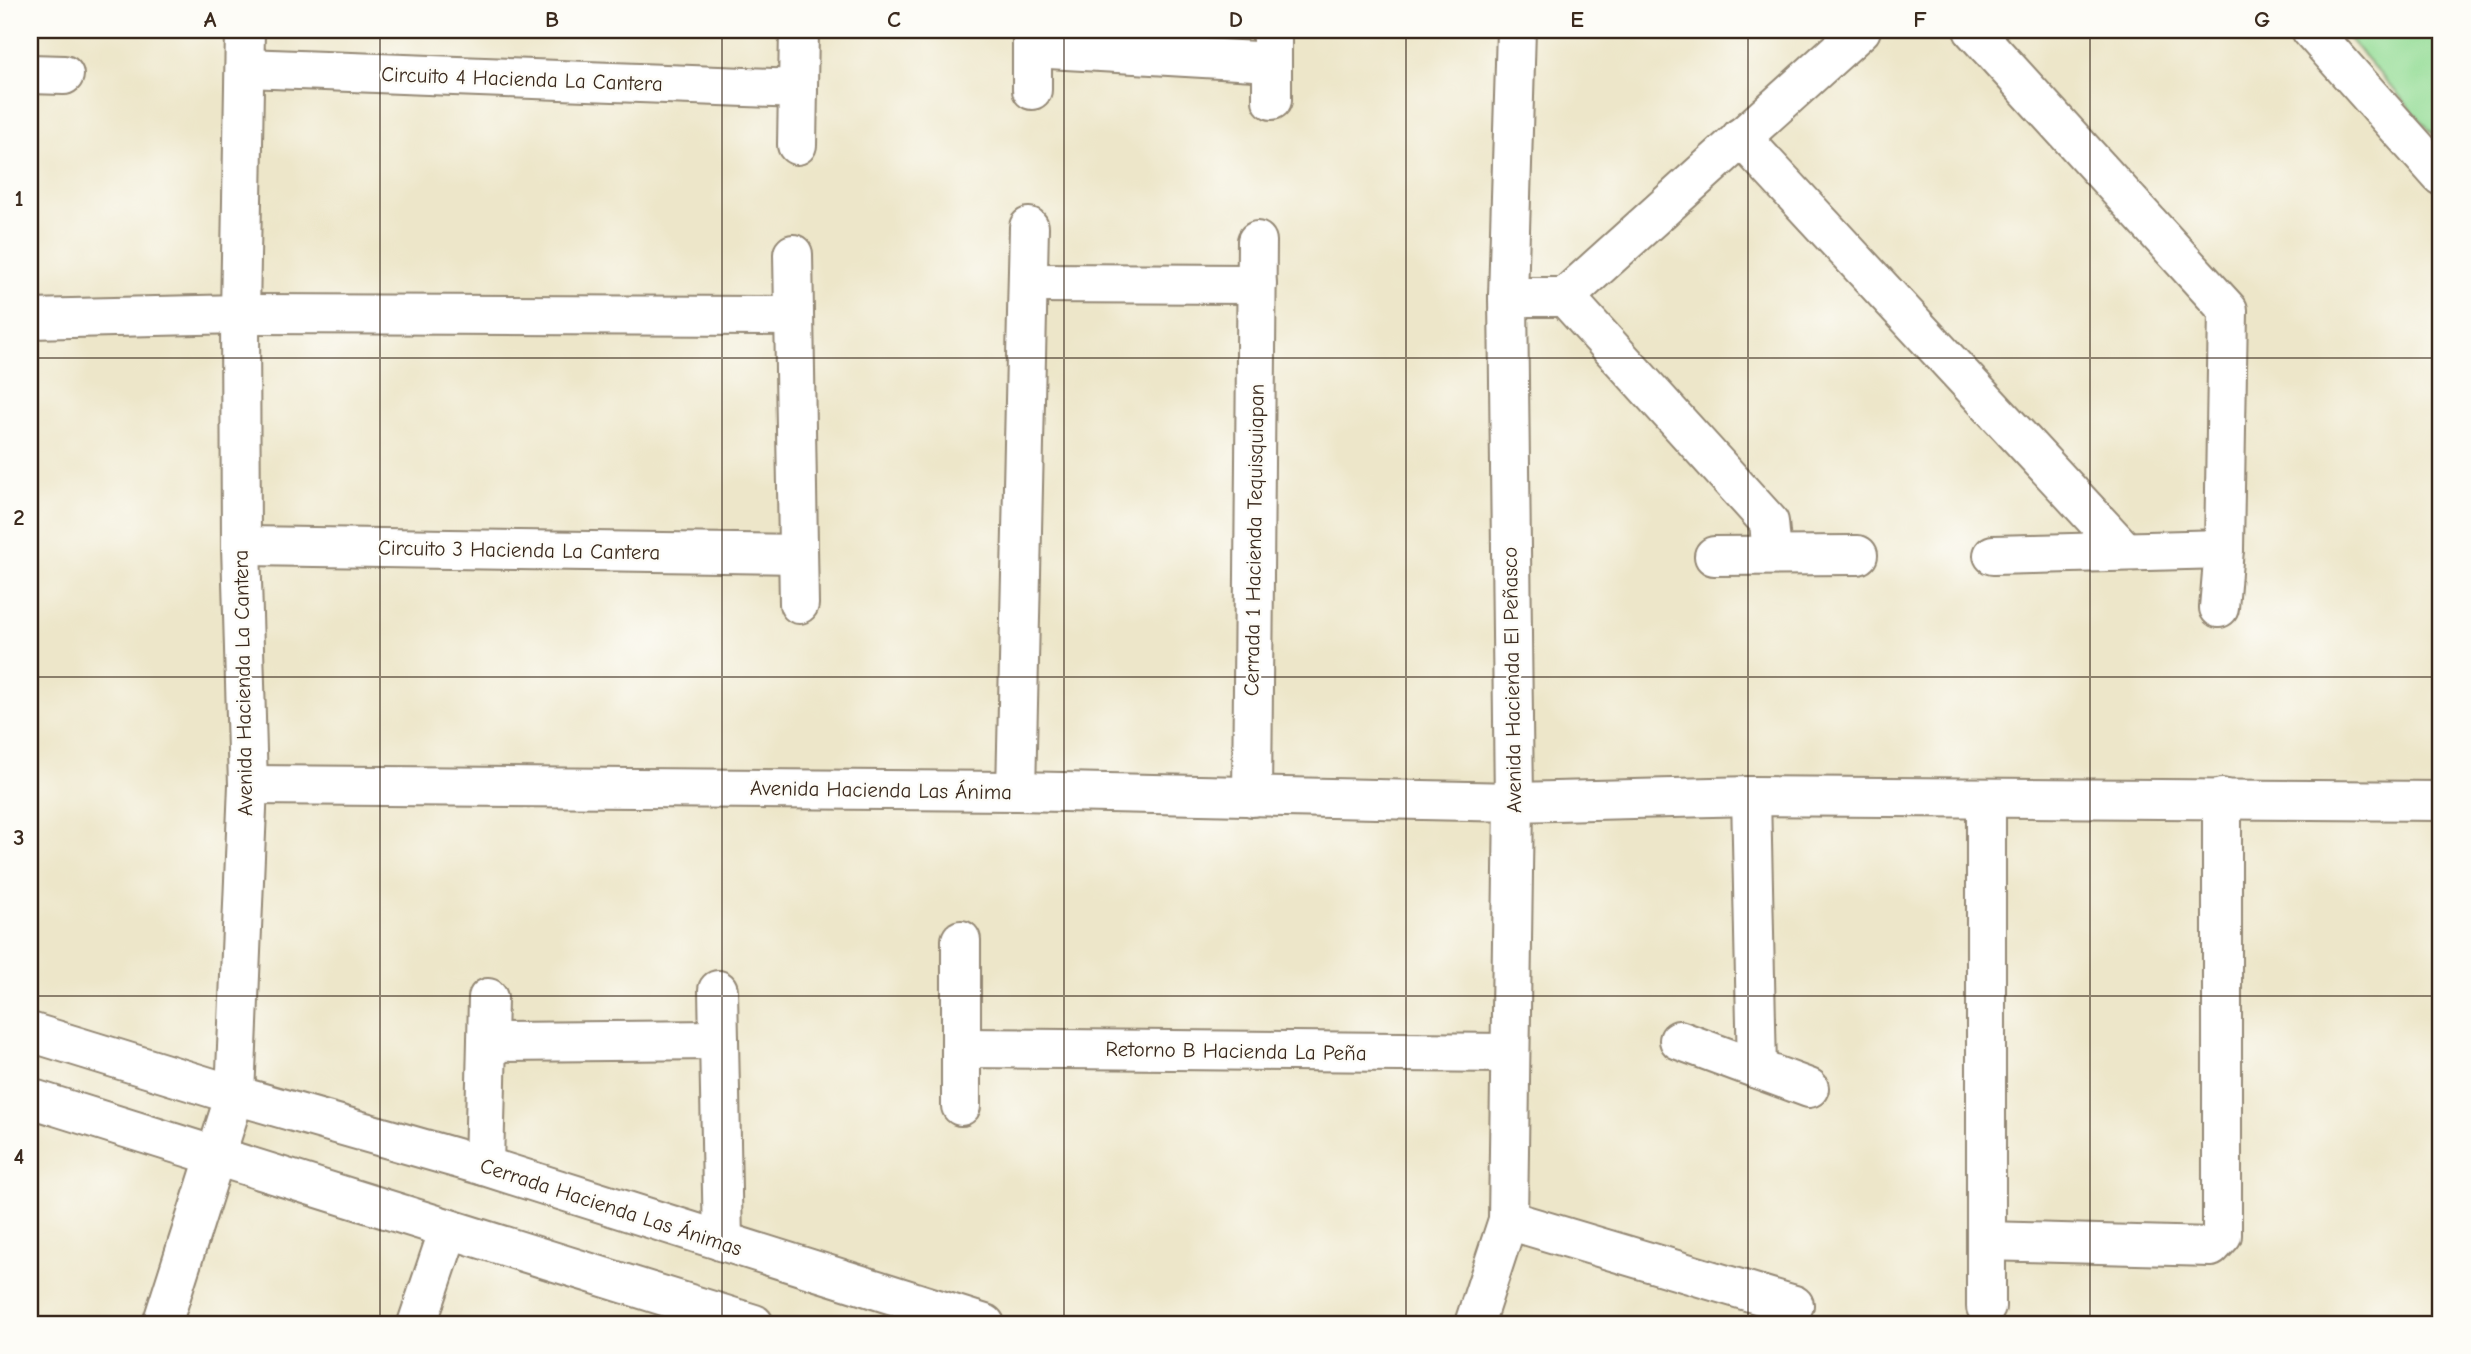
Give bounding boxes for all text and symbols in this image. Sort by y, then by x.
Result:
text: A [204,6,217,33]
text: B [545,6,559,33]
text: C [887,6,901,33]
text: D [1229,6,1243,33]
text: E [1570,6,1584,33]
text: F [1913,6,1927,33]
text: G [2254,6,2270,33]
street label: Circuito 4 Hacienda La Cantera [381,62,663,96]
text: 1 [14,185,24,212]
street label: Cerrada 1 Hacienda Tequisquiapan [1239,384,1269,696]
text: 2 [13,504,25,531]
street label: Circuito 3 Hacienda La Cantera [378,536,660,564]
street label: Avenida Hacienda El Peñasco [1498,547,1526,813]
street label: Avenida Hacienda La Cantera [229,550,257,816]
street label: Avenida Hacienda Las Ánima [750,776,1012,804]
text: 3 [13,824,25,851]
street label: Retorno B Hacienda La Peña [1105,1037,1367,1065]
text: 4 [14,1143,25,1170]
street label: Cerrada Hacienda Las Ánimas [477,1153,745,1261]

